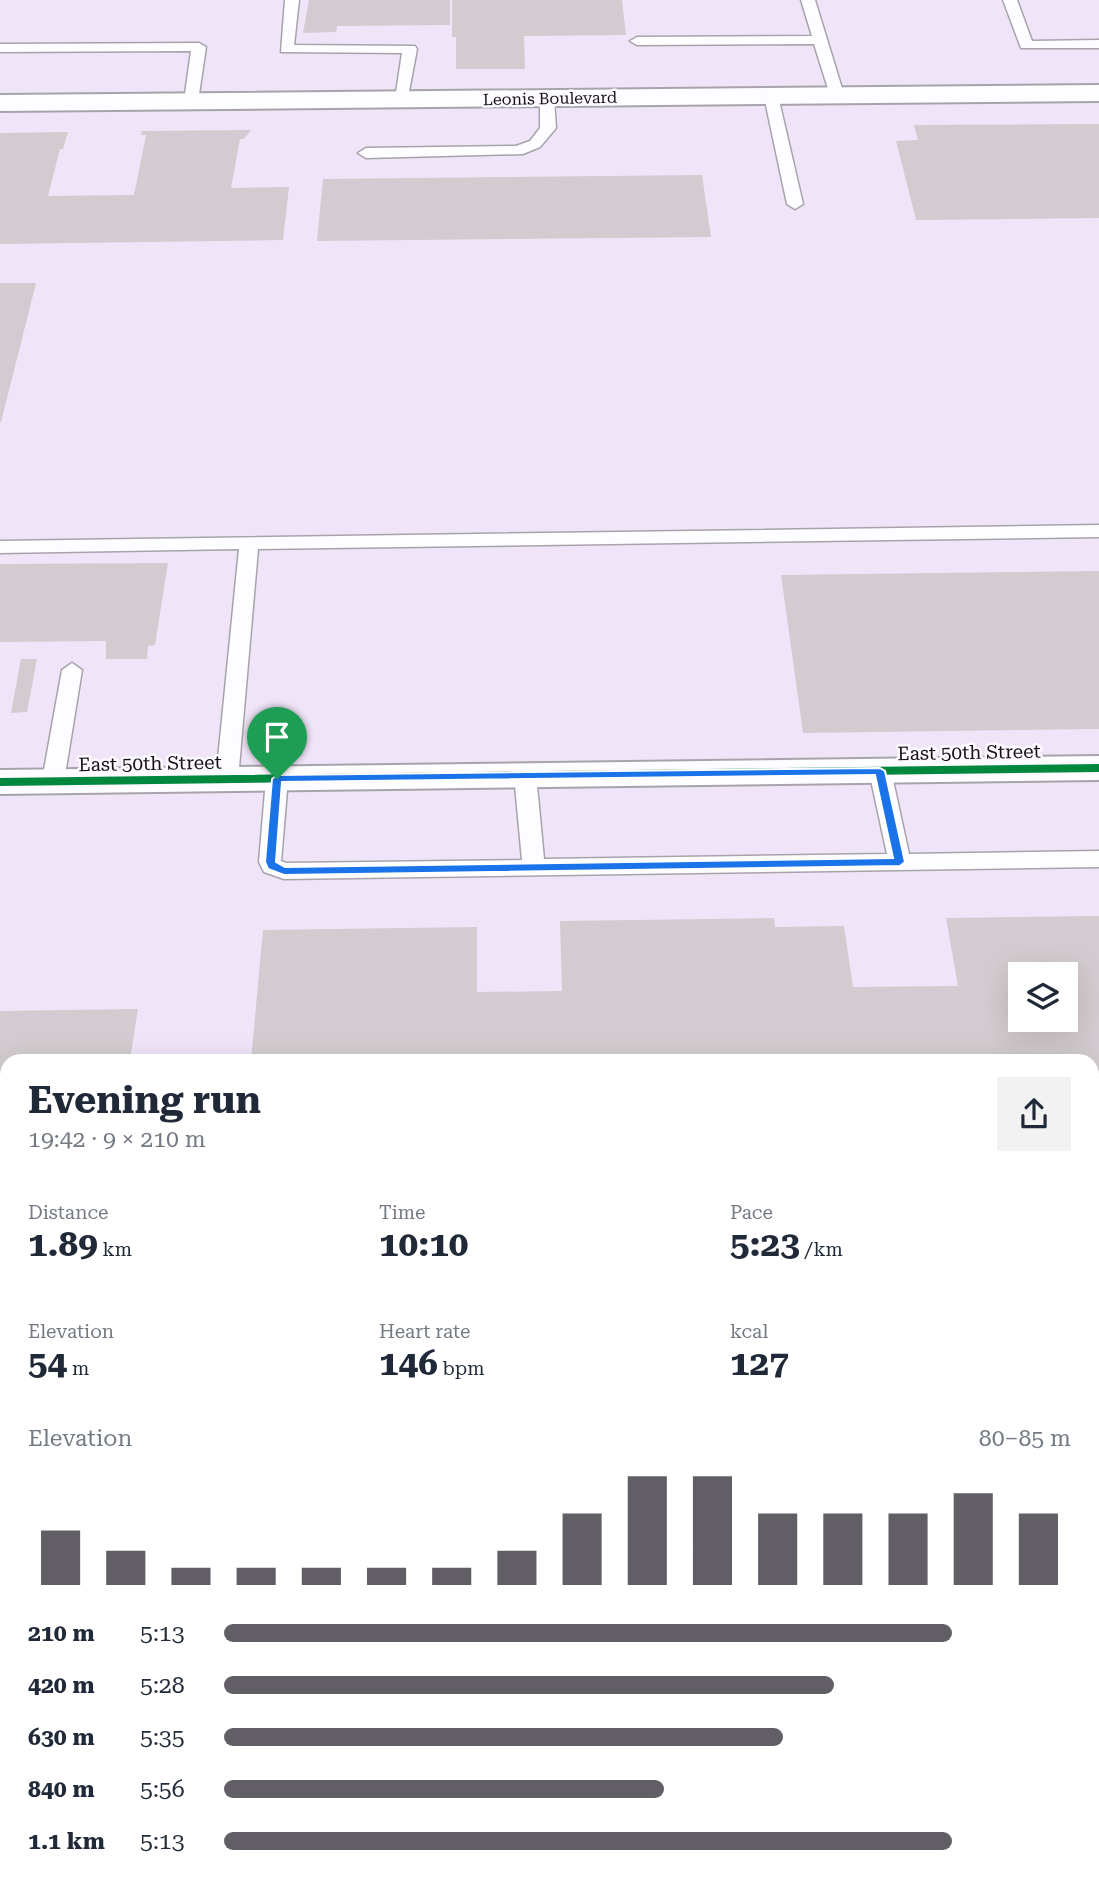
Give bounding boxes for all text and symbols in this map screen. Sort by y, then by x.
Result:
street label: Leonis Boulevard [483,88,617,109]
pin [247,707,307,779]
icon: arrive [258,718,296,756]
street label: East 50th Street [897,740,1041,765]
street label: East 50th Street [78,751,222,776]
map controls [1008,962,1078,1032]
button: layers [1008,962,1078,1032]
button: share [997,1077,1071,1151]
text: Evening run [28,1078,261,1122]
text: 19:42 · 9 × 210 m [28,1126,206,1153]
text: Distance [28,1201,108,1224]
text: Time [379,1201,426,1224]
text: Pace [730,1201,773,1224]
text: 1.89 [28,1224,98,1265]
text: 10:10 [379,1224,468,1265]
text: 5:23 [730,1224,800,1265]
text: km [98,1238,132,1261]
text: /km [800,1238,843,1261]
text: Elevation [28,1320,114,1343]
text: Heart rate [379,1320,470,1343]
text: kcal [730,1320,768,1343]
text: 54 [28,1343,67,1384]
text: 146 [379,1343,438,1384]
text: 127 [730,1343,789,1384]
text: m [67,1357,89,1380]
text: bpm [438,1357,485,1380]
text: Elevation [28,1425,132,1452]
text: 80–85 m [979,1425,1071,1452]
text: 210 m [28,1620,95,1647]
text: 5:13 [140,1620,185,1647]
text: 420 m [28,1672,95,1699]
text: 5:28 [140,1672,185,1699]
text: 630 m [28,1724,95,1751]
text: 5:35 [140,1724,185,1751]
text: 840 m [28,1776,95,1803]
text: 5:56 [140,1776,185,1803]
text: 1.1 km [28,1828,105,1855]
text: 5:13 [140,1828,185,1855]

